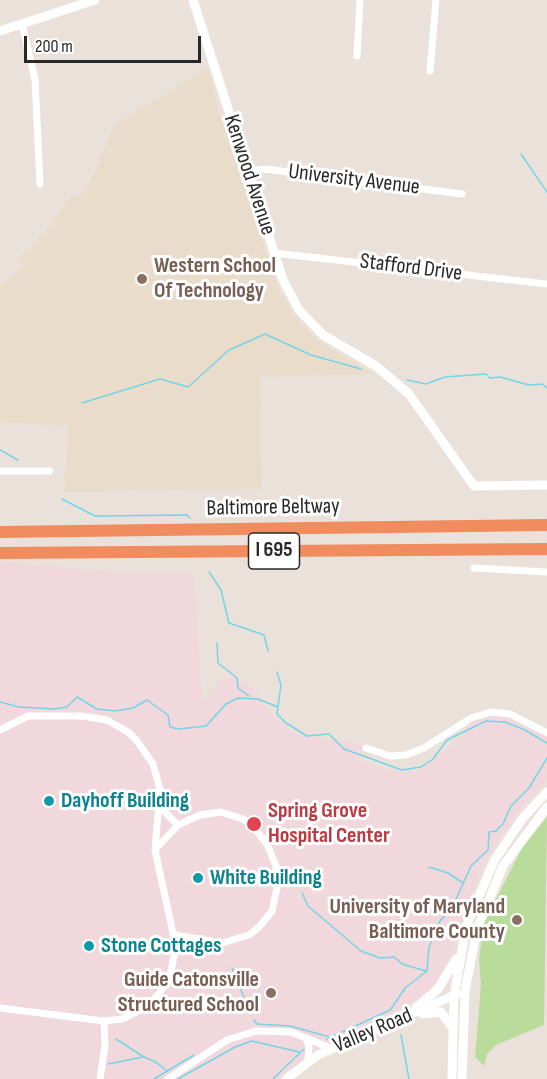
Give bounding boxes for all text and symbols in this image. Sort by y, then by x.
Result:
scale bar [27,24,204,62]
text: 200 m [35,36,73,57]
street label: Kenwood Avenue [217,112,281,238]
street label: University Avenue [287,159,421,201]
street label: Stafford Drive [358,249,464,287]
place label: Western School Of Technology [154,253,276,304]
marker: Western School Of Technology [135,272,149,286]
street label: Baltimore Beltway [206,494,340,522]
road number: I 695 [248,533,300,569]
place label: Dayhoff Building [61,788,189,814]
marker: Dayhoff Building [42,794,56,808]
place label: Spring Grove Hospital Center [268,798,390,849]
marker: Spring Grove Hospital Center [245,815,263,833]
place label: White Building [210,865,322,891]
marker: White Building [191,871,205,885]
place label: University of Maryland Baltimore County [330,894,505,945]
marker: University of Maryland Baltimore County [510,913,524,927]
place label: Stone Cottages [101,933,221,959]
marker: Stone Cottages [82,939,96,953]
place label: Guide Catonsville Structured School [118,967,259,1018]
marker: Guide Catonsville Structured School [264,986,278,1000]
street label: Valley Road [330,1003,416,1059]

